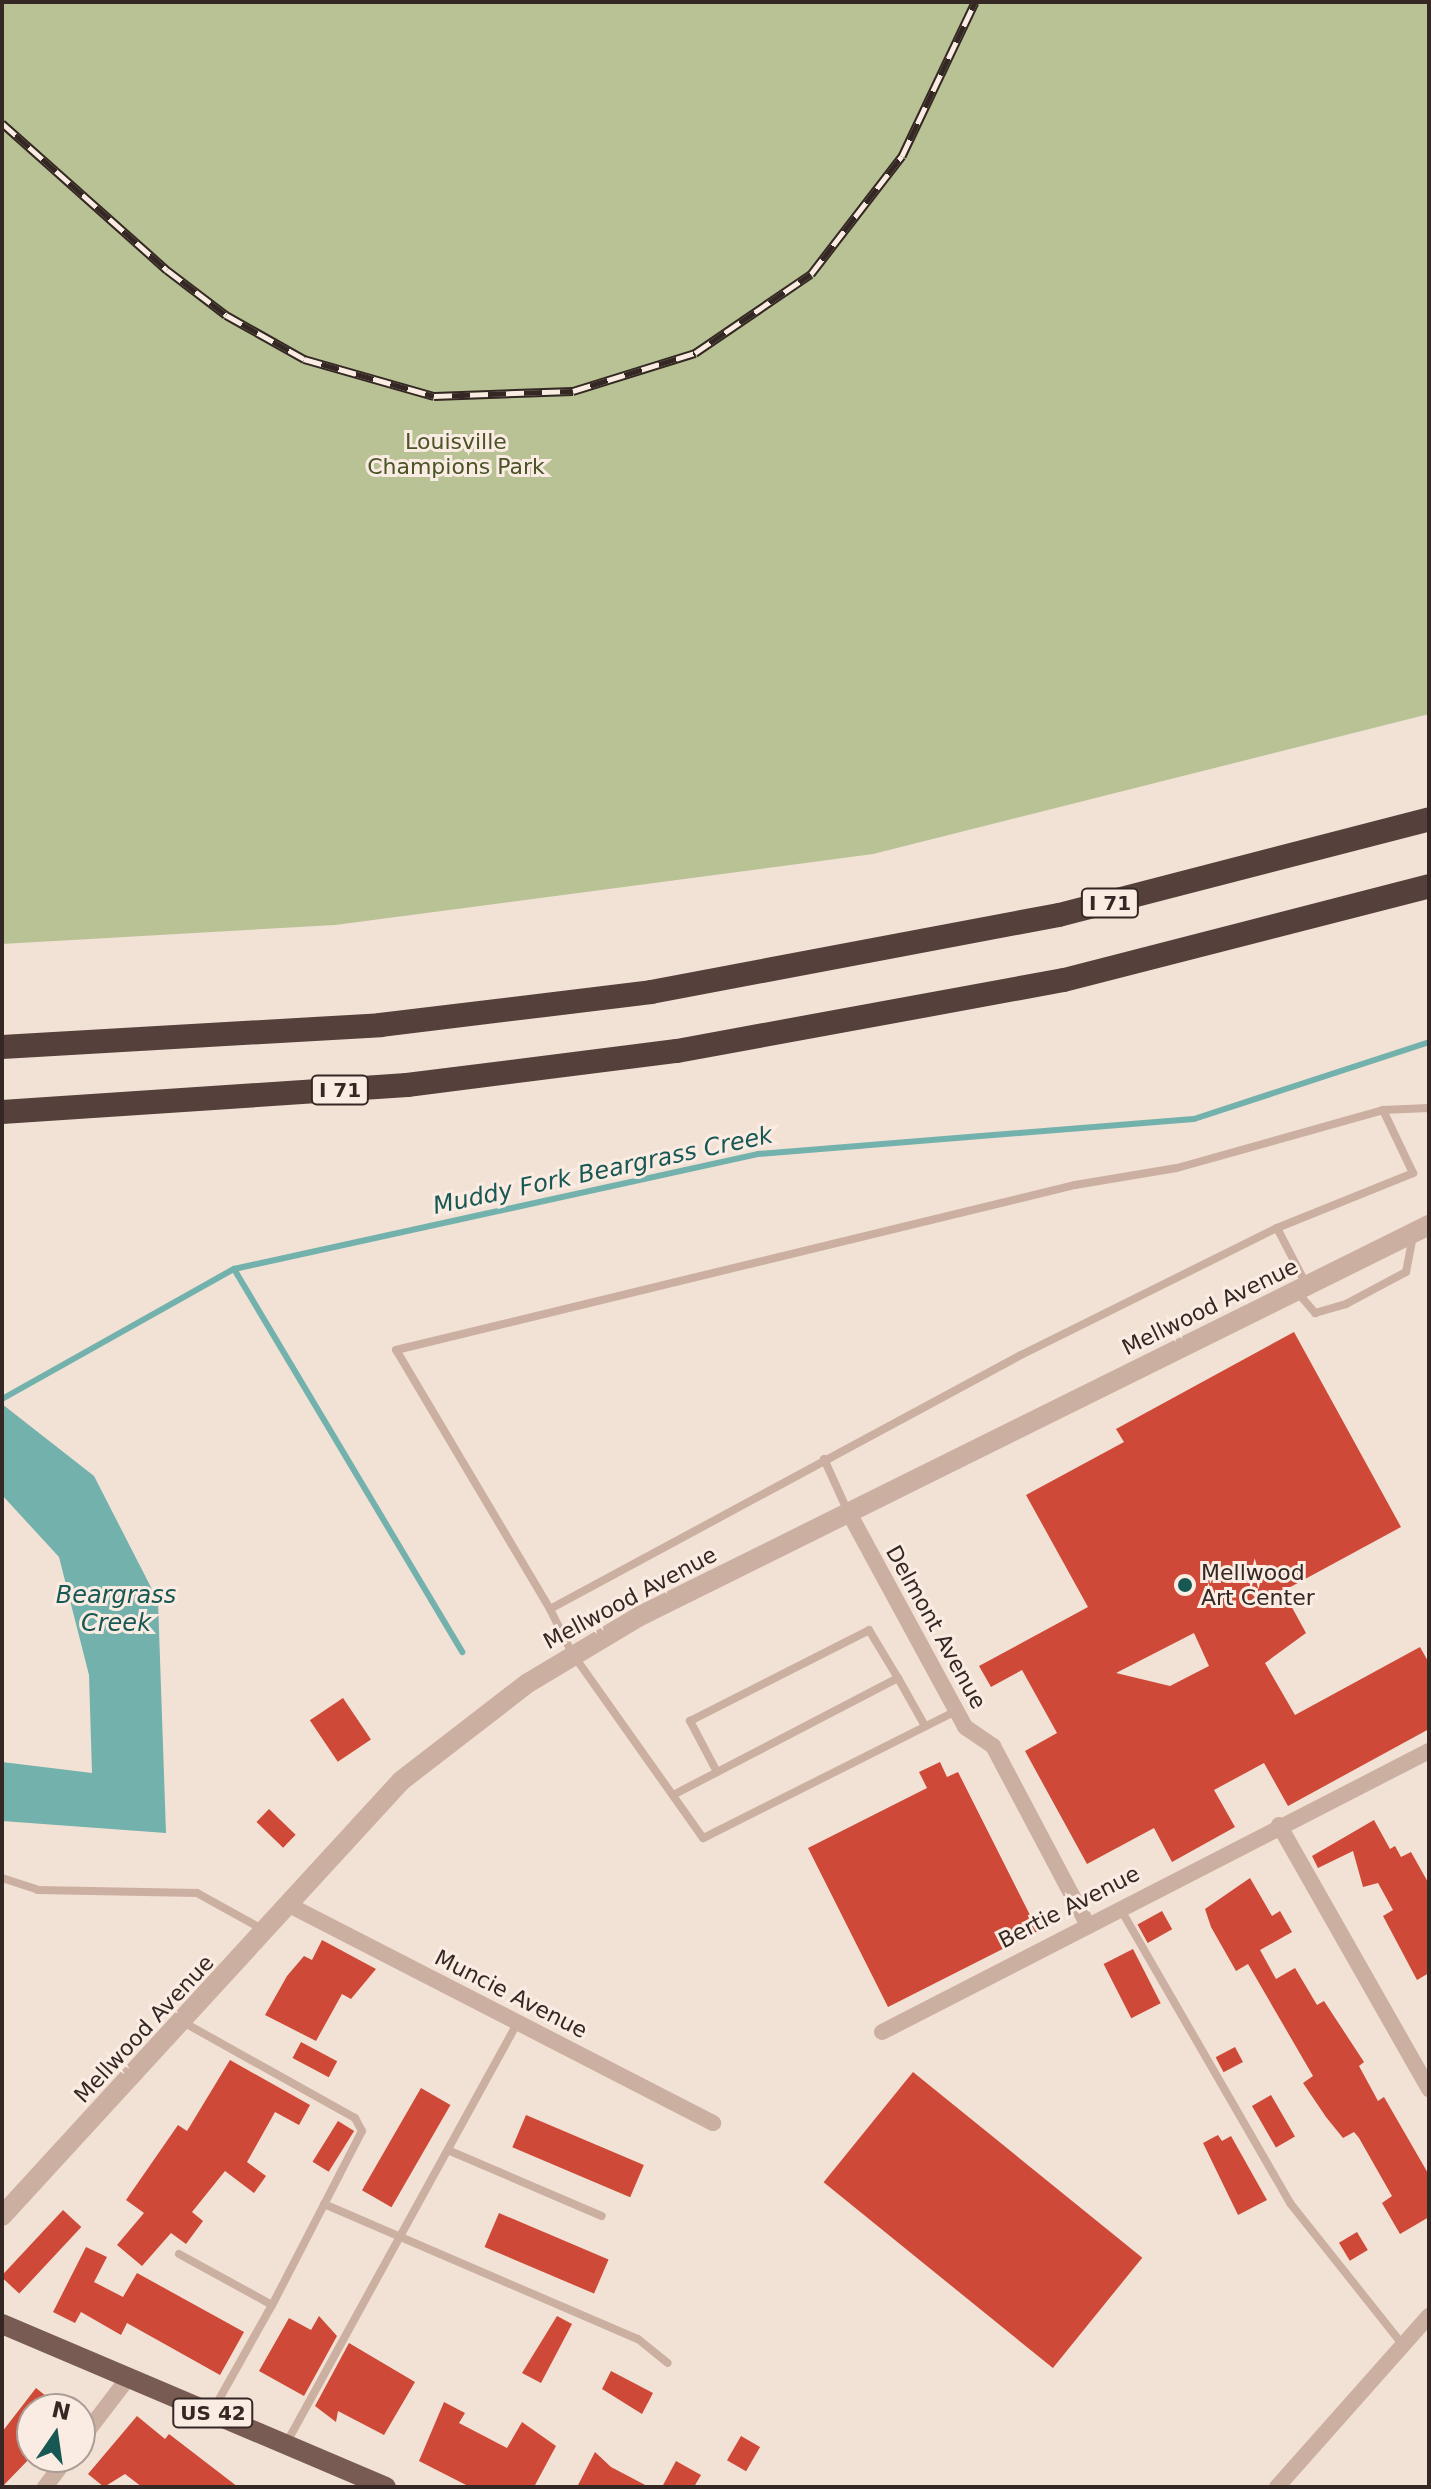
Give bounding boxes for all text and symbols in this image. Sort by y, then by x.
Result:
park label: Louisville Champions Park [367,428,545,480]
road number: I 71 [1080,887,1140,919]
road number: I 71 [310,1074,370,1106]
water label: Muddy Fork Beargrass Creek [431,1121,775,1221]
street label: Mellwood Avenue [1118,1253,1302,1361]
street label: Mellwood Avenue [539,1541,721,1655]
street label: Delmont Avenue [880,1541,992,1713]
place label: Mellwood Art Center [1201,1559,1315,1610]
marker: Mellwood Art Center [1176,1576,1194,1594]
water label: Beargrass Creek [56,1582,176,1638]
street label: Bertie Avenue [994,1860,1144,1954]
street label: Muncie Avenue [430,1944,592,2044]
street label: Mellwood Avenue [69,1950,219,2108]
north arrow [16,2393,96,2473]
text: N [49,2397,73,2425]
road number: US 42 [171,2397,255,2429]

